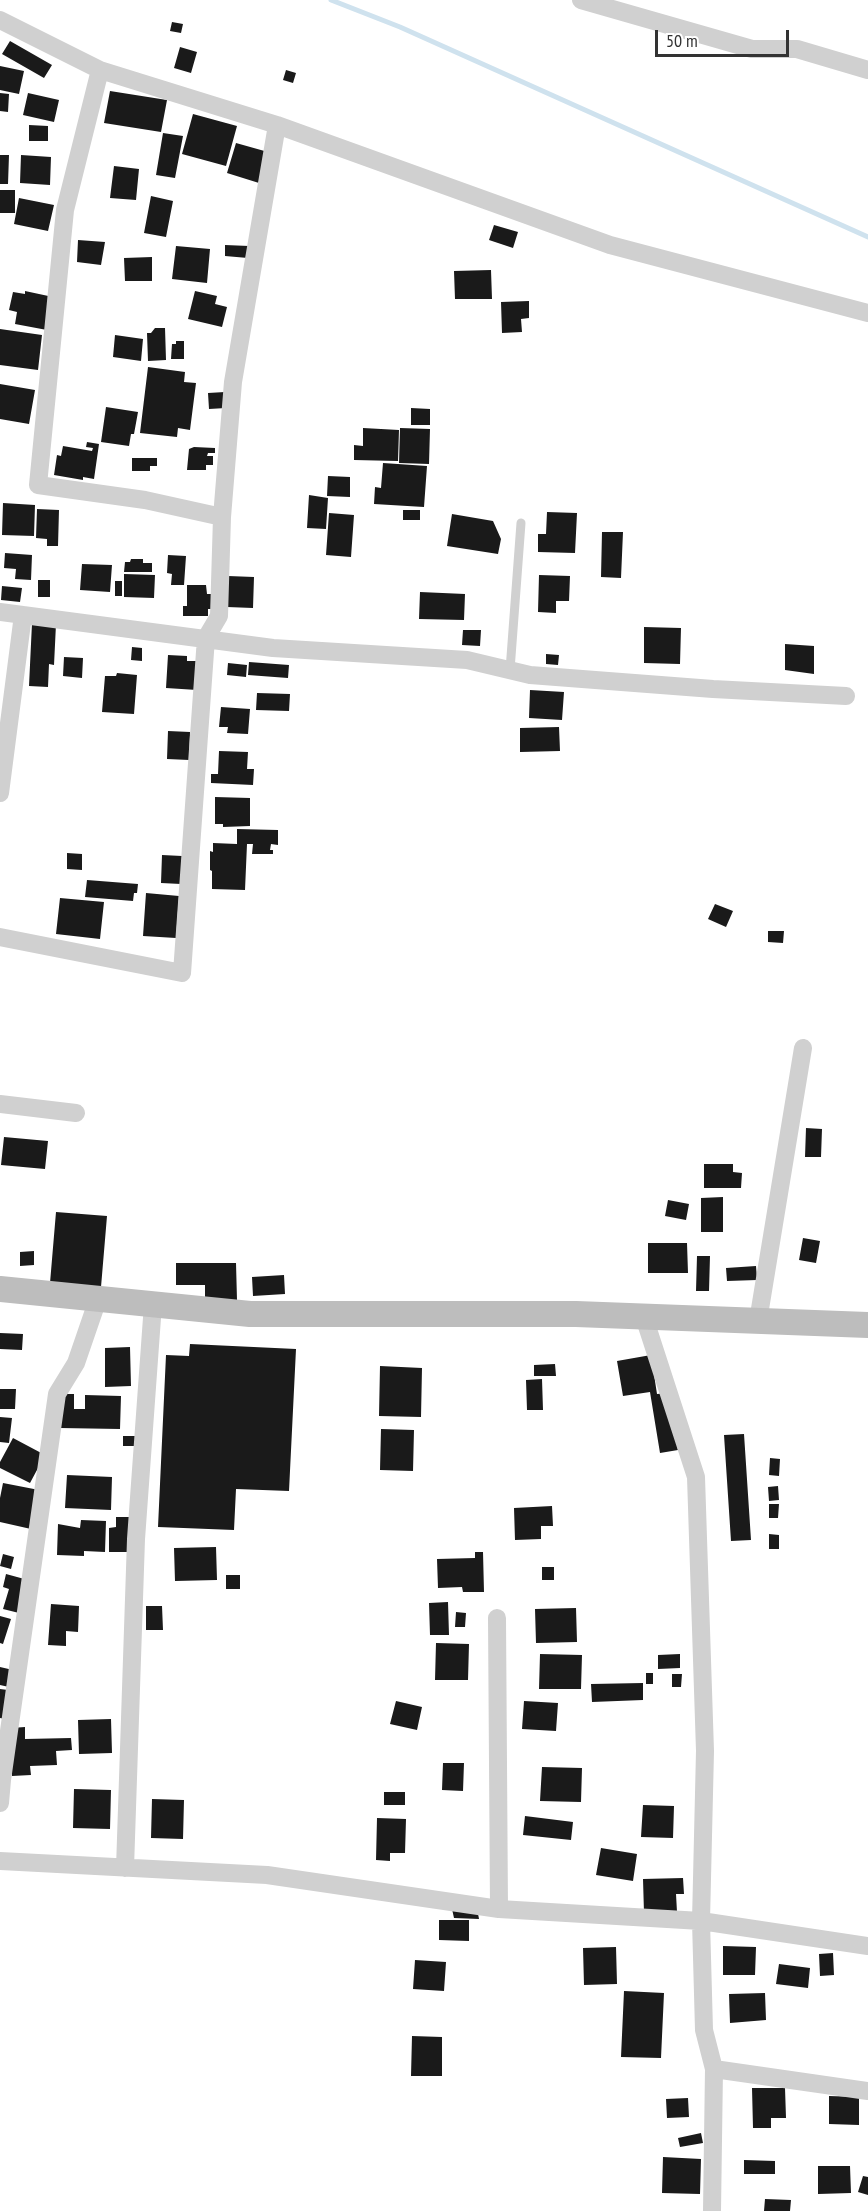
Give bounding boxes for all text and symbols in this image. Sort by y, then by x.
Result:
scale bar [658,18,792,56]
text: 50 m [666,29,698,52]

